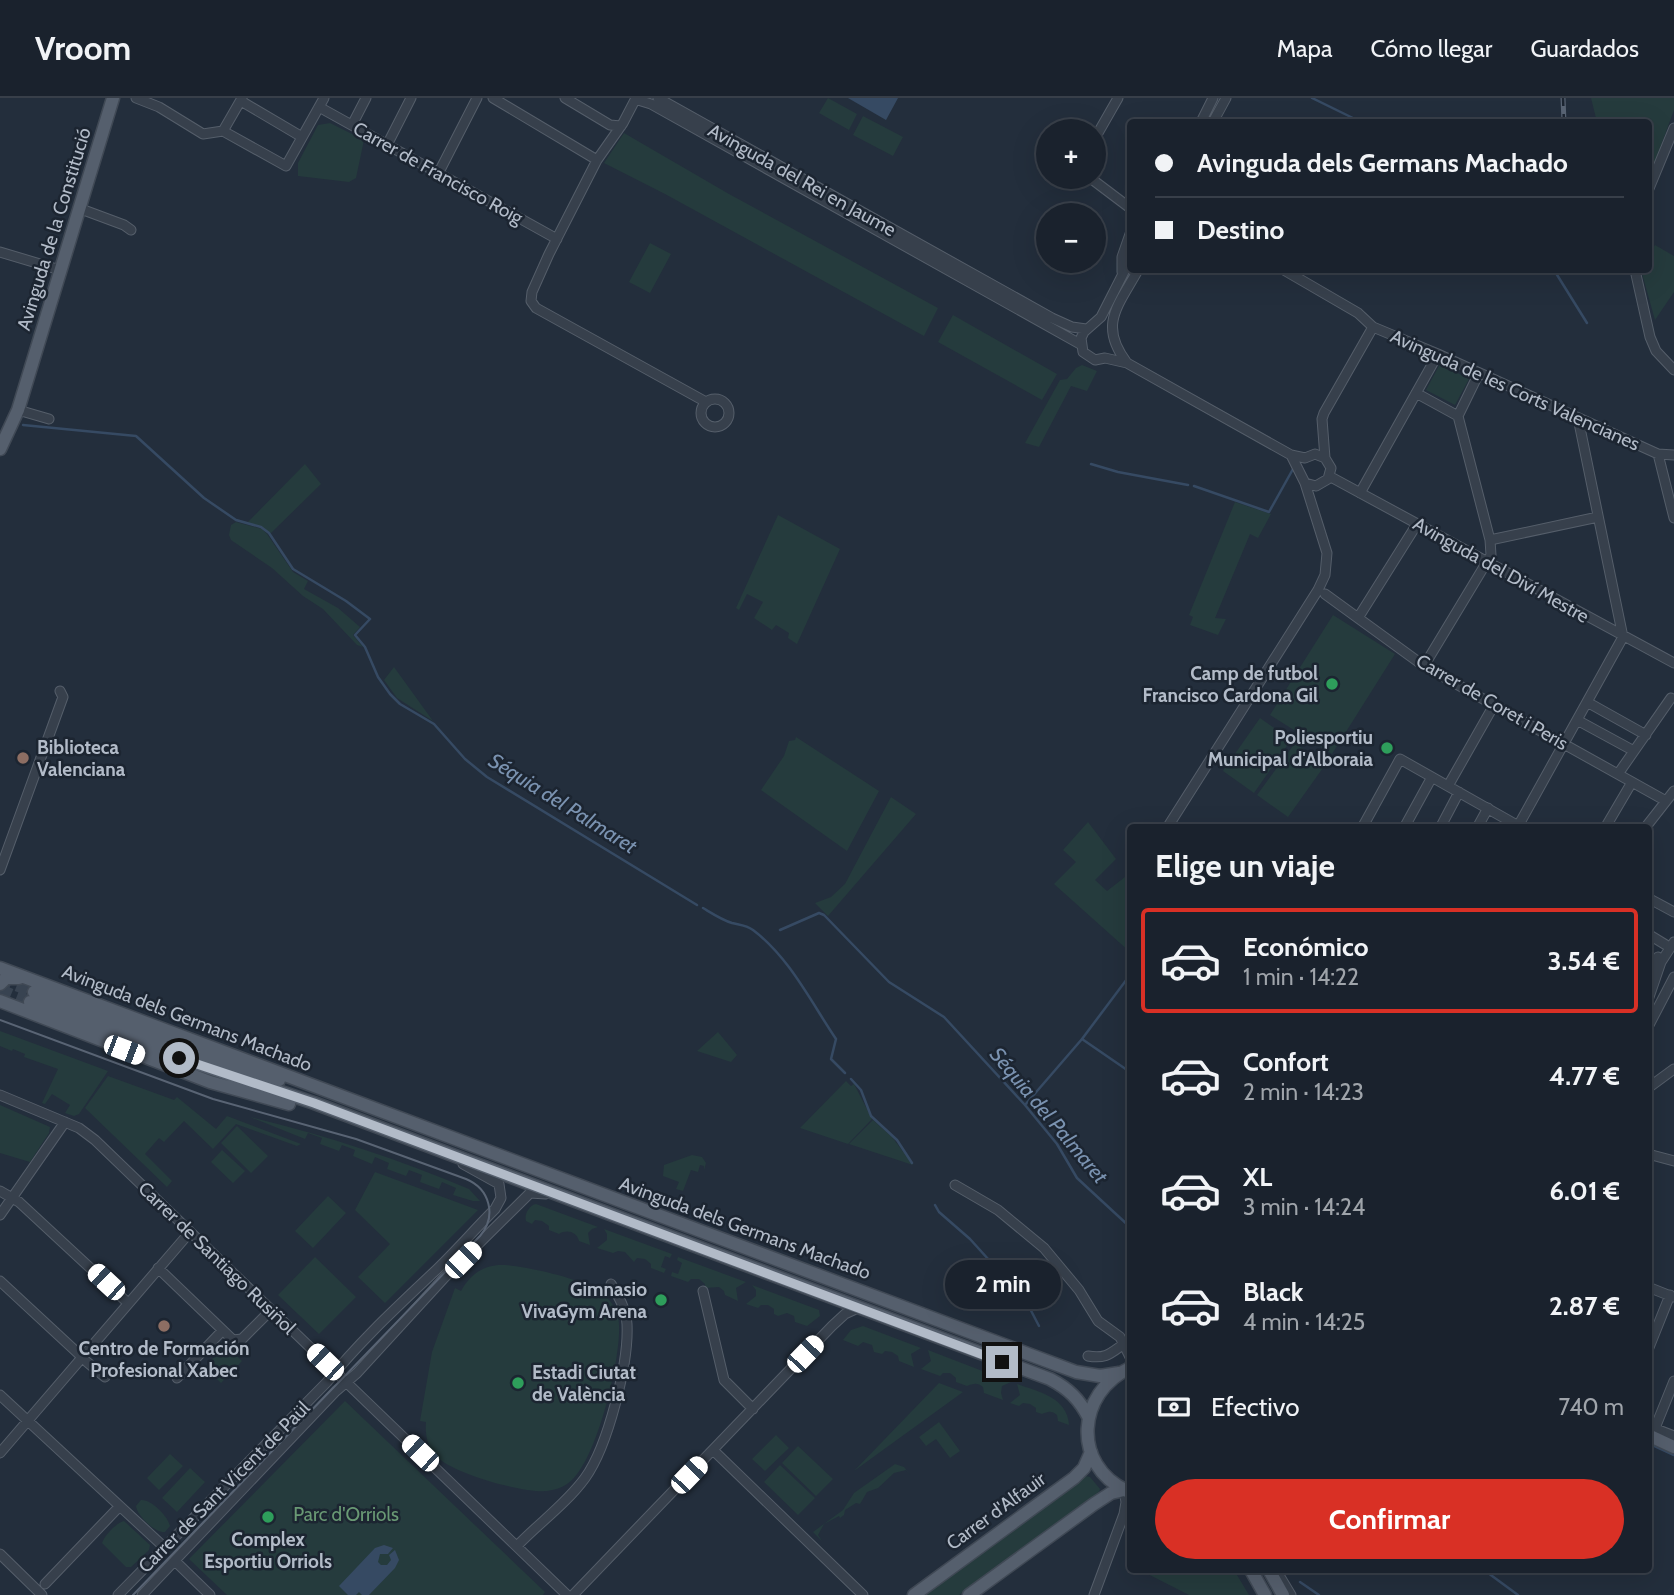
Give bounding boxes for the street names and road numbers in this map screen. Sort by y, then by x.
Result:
street label: Carrer de Francisco Roig [349,117,527,230]
street label: Avinguda del Rei en Jaume [704,119,900,241]
street label: Avinguda de la Constitució [12,125,96,333]
street label: Avinguda de les Corts Valencianes [1387,325,1643,456]
street label: Avinguda del Diví Mestre [1409,512,1593,628]
street label: Carrer de Coret i Peris [1412,649,1572,755]
street label: Avinguda dels Germans Machado [59,960,315,1076]
street label: Avinguda dels Germans Machado [616,1172,874,1284]
street label: Carrer de Santiago Rusiñol [133,1177,301,1340]
street label: Carrer de Sant Vicent de Paül [133,1396,315,1578]
street label: Carrer d'Alfauir [942,1467,1050,1555]

